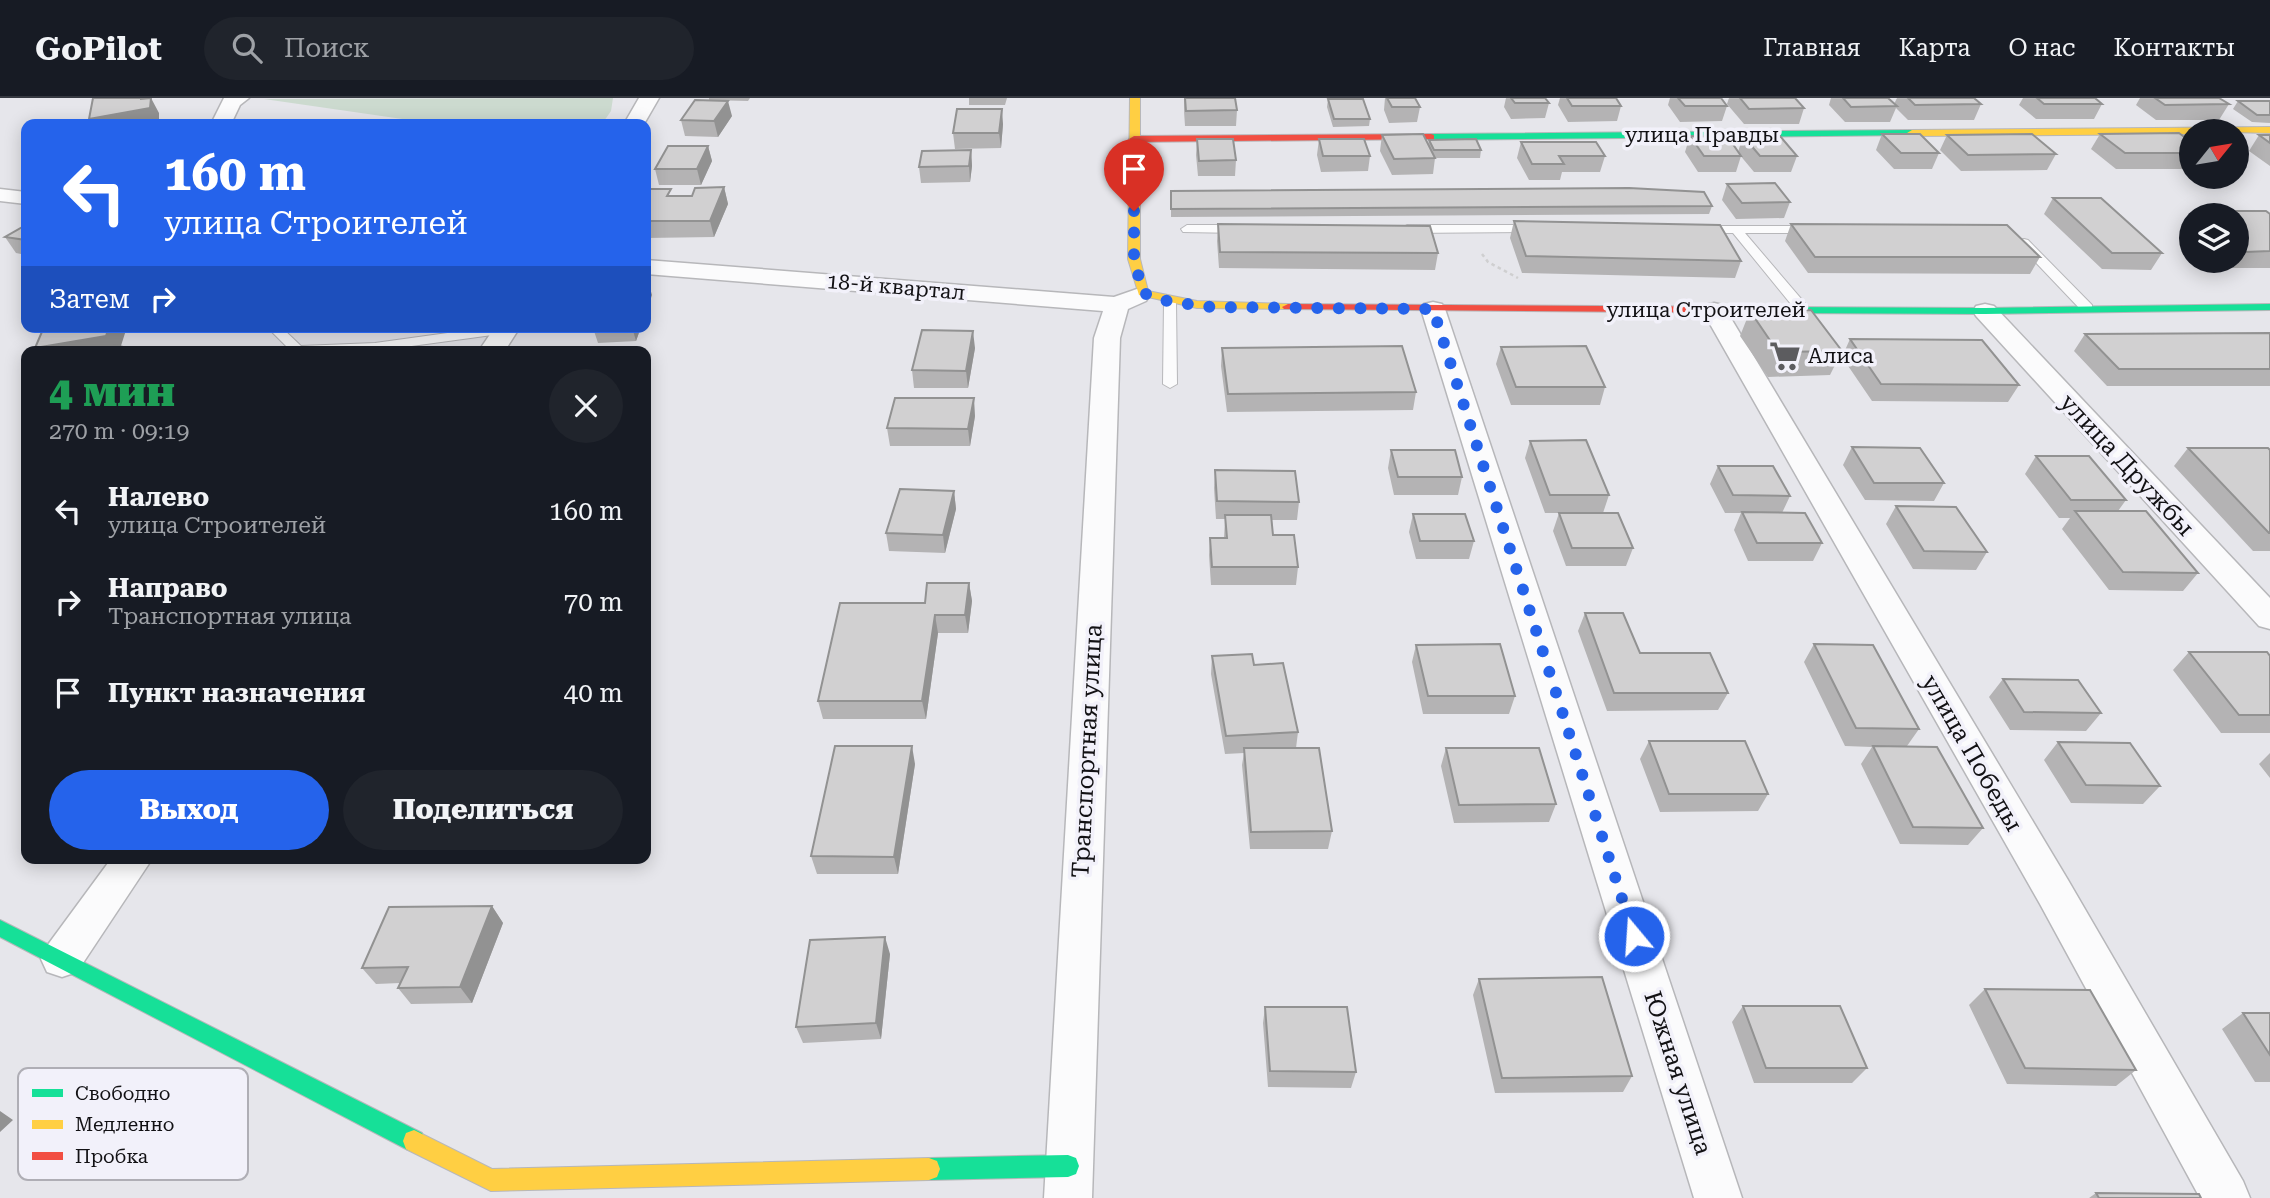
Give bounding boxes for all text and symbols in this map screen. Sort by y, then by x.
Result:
search box [204,17,694,80]
text: GoPilot [35,29,162,68]
icon: search [228,29,266,67]
text: Поиск [284,33,370,63]
text: Главная [1763,34,1861,62]
text: Карта [1899,34,1970,62]
text: О нас [2008,34,2075,62]
text: Контакты [2113,34,2235,62]
north arrow [2179,119,2249,189]
map controls [2179,119,2249,273]
street label: улица Правды [1625,123,1779,147]
pin [1104,139,1164,211]
text: 160 m [164,145,306,202]
icon: left [49,147,140,238]
icon: arrive [1115,150,1153,188]
button: layers [2179,203,2249,273]
text: улица Строителей [164,204,468,242]
street label: 18-й квартал [826,269,966,305]
icon: right [144,280,182,318]
text: Затем [49,284,130,314]
street label: улица Строителей [1606,298,1806,322]
supermarket icon: Алиса [1768,339,1802,373]
place label: Алиса [1808,344,1874,368]
text: 4 мин [49,367,175,416]
button: close [549,369,623,443]
street label: улица Дружбы [2054,388,2200,542]
text: 270 m · 09:19 [49,418,189,445]
text: Налево [108,482,209,512]
icon: left [49,492,87,530]
text: 160 m [549,496,623,526]
text: улица Строителей [108,512,326,539]
text: Направо [108,573,228,603]
icon: right [49,583,87,621]
text: 70 m [564,587,623,617]
text: Транспортная улица [108,603,351,630]
street label: Транспортная улица [1066,623,1108,879]
street label: улица Победы [1916,670,2028,836]
icon: arrive [49,674,87,712]
text: Пункт назначения [108,678,365,708]
text: 40 m [564,678,623,708]
button: Выход [49,770,329,850]
button: Поделиться [343,770,623,850]
position arrow [1597,899,1671,973]
street label: Южная улица [1638,988,1718,1158]
legend [18,1068,248,1180]
text: Свободно [75,1082,170,1105]
text: Медленно [75,1113,174,1136]
text: Пробка [75,1145,149,1168]

